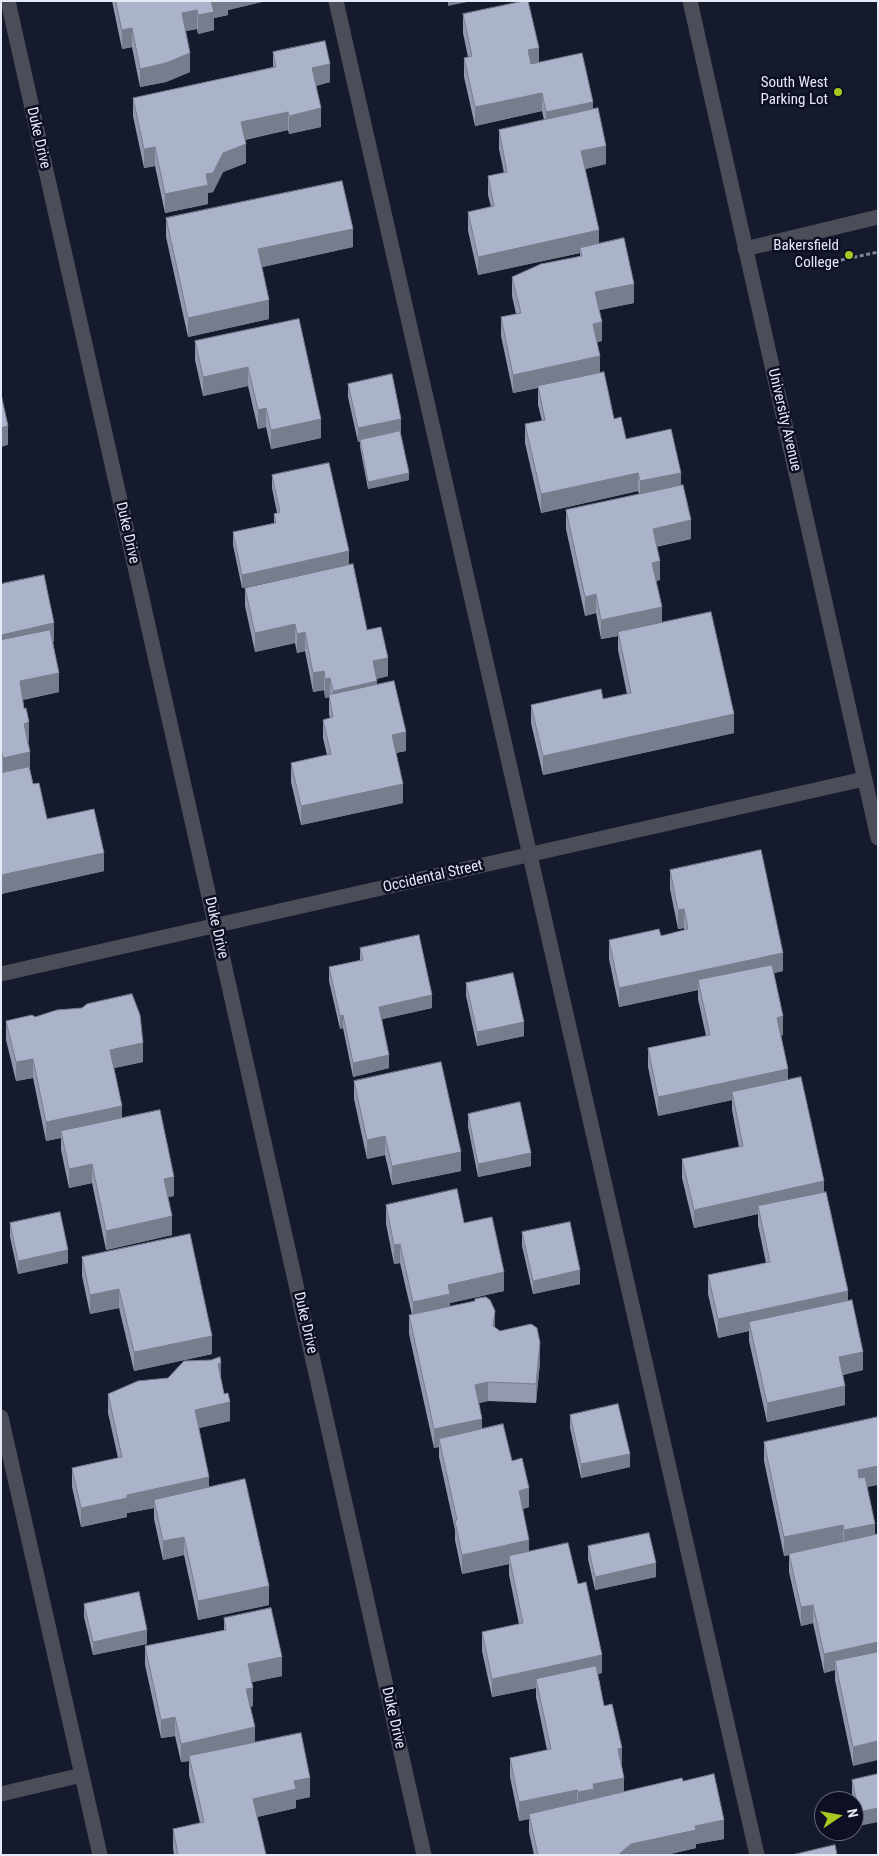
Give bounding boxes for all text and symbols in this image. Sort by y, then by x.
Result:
place label: South West Parking Lot [761,74,828,109]
marker: South West Parking Lot [832,86,844,98]
street label: Duke Drive [22,105,54,171]
place label: Bakersfield College [773,237,839,272]
marker: Bakersfield College [843,249,855,261]
street label: University Avenue [763,367,805,473]
street label: Duke Drive [111,500,143,566]
street label: Occidental Street [381,857,485,897]
street label: Duke Drive [200,895,232,961]
street label: Duke Drive [289,1290,321,1356]
street label: Duke Drive [377,1685,409,1751]
north arrow [814,1791,864,1841]
text: N [844,1807,861,1819]

